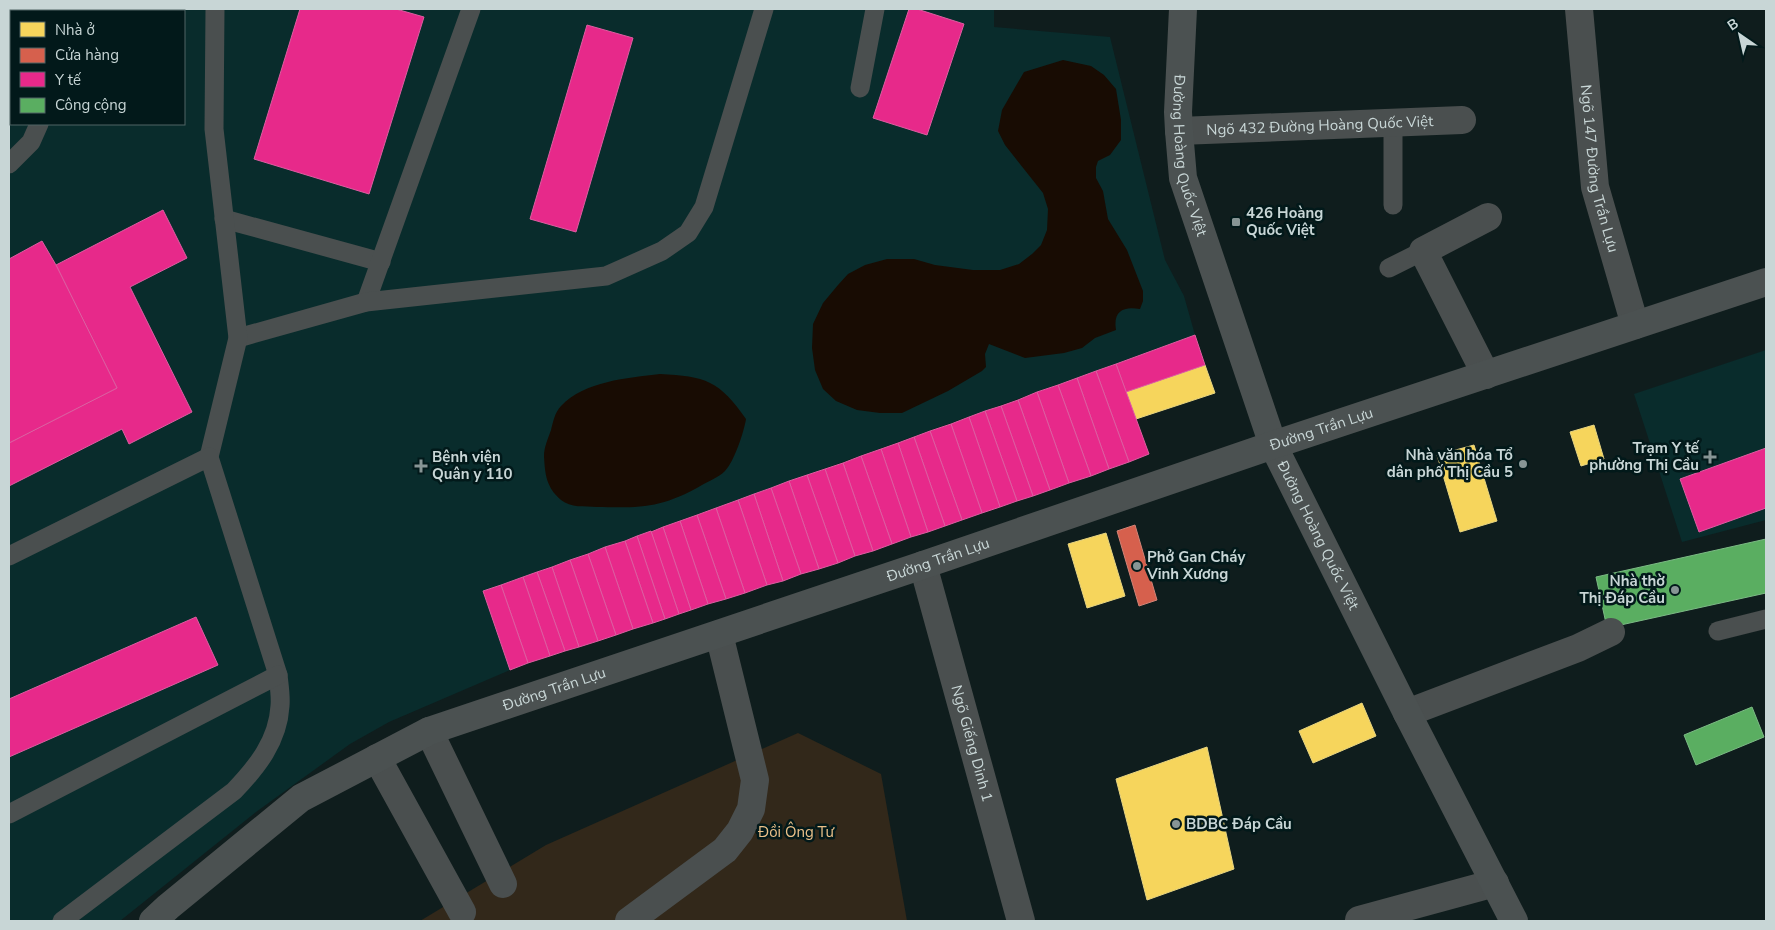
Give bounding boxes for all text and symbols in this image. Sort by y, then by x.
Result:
legend [10,10,185,125]
north arrow [1715,10,1765,60]
text: B [1724,14,1742,35]
text: Nhà ở [55,20,95,40]
text: Cửa hàng [55,45,119,65]
text: Y tế [54,70,82,90]
street label: Đường Hoàng Quốc Việt [1168,73,1212,239]
street label: Ngõ 147 Đường Trần Lựu [1576,84,1623,255]
text: Công cộng [55,95,127,115]
street label: Ngõ 432 Đường Hoàng Quốc Việt [1206,111,1435,140]
place label: 426 Hoàng Quốc Việt [1246,203,1323,240]
marker: 426 Hoàng Quốc Việt [1230,216,1242,228]
street label: Đường Trần Lựu [1266,403,1375,456]
place label: Trạm Y tế phường Thị Cầu [1589,438,1700,475]
place label: Nhà văn hóa Tổ dân phố Thị Cầu 5 [1387,445,1513,482]
place label: Bệnh viện Quân y 110 [432,447,512,484]
marker: Trạm Y tế phường Thị Cầu [1703,450,1717,464]
street label: Đường Hoàng Quốc Việt [1272,456,1364,614]
marker: Nhà văn hóa Tổ dân phố Thị Cầu 5 [1517,458,1529,470]
marker: Bệnh viện Quân y 110 [414,459,428,473]
street label: Đường Trần Lựu [883,533,992,587]
place label: Phở Gan Cháy Vinh Xương [1146,547,1245,584]
marker: Phở Gan Cháy Vinh Xương [1131,560,1143,572]
place label: Nhà thờ Thị Đáp Cầu [1580,571,1665,608]
marker: Nhà thờ Thị Đáp Cầu [1669,584,1681,596]
street label: Đường Trần Lựu [499,662,608,716]
street label: Ngõ Giếng Dinh 1 [947,683,998,804]
place label: BDBC Đáp Cầu [1186,814,1292,834]
marker: BDBC Đáp Cầu [1170,818,1182,830]
park label: Đồi Ông Tư [757,821,835,842]

